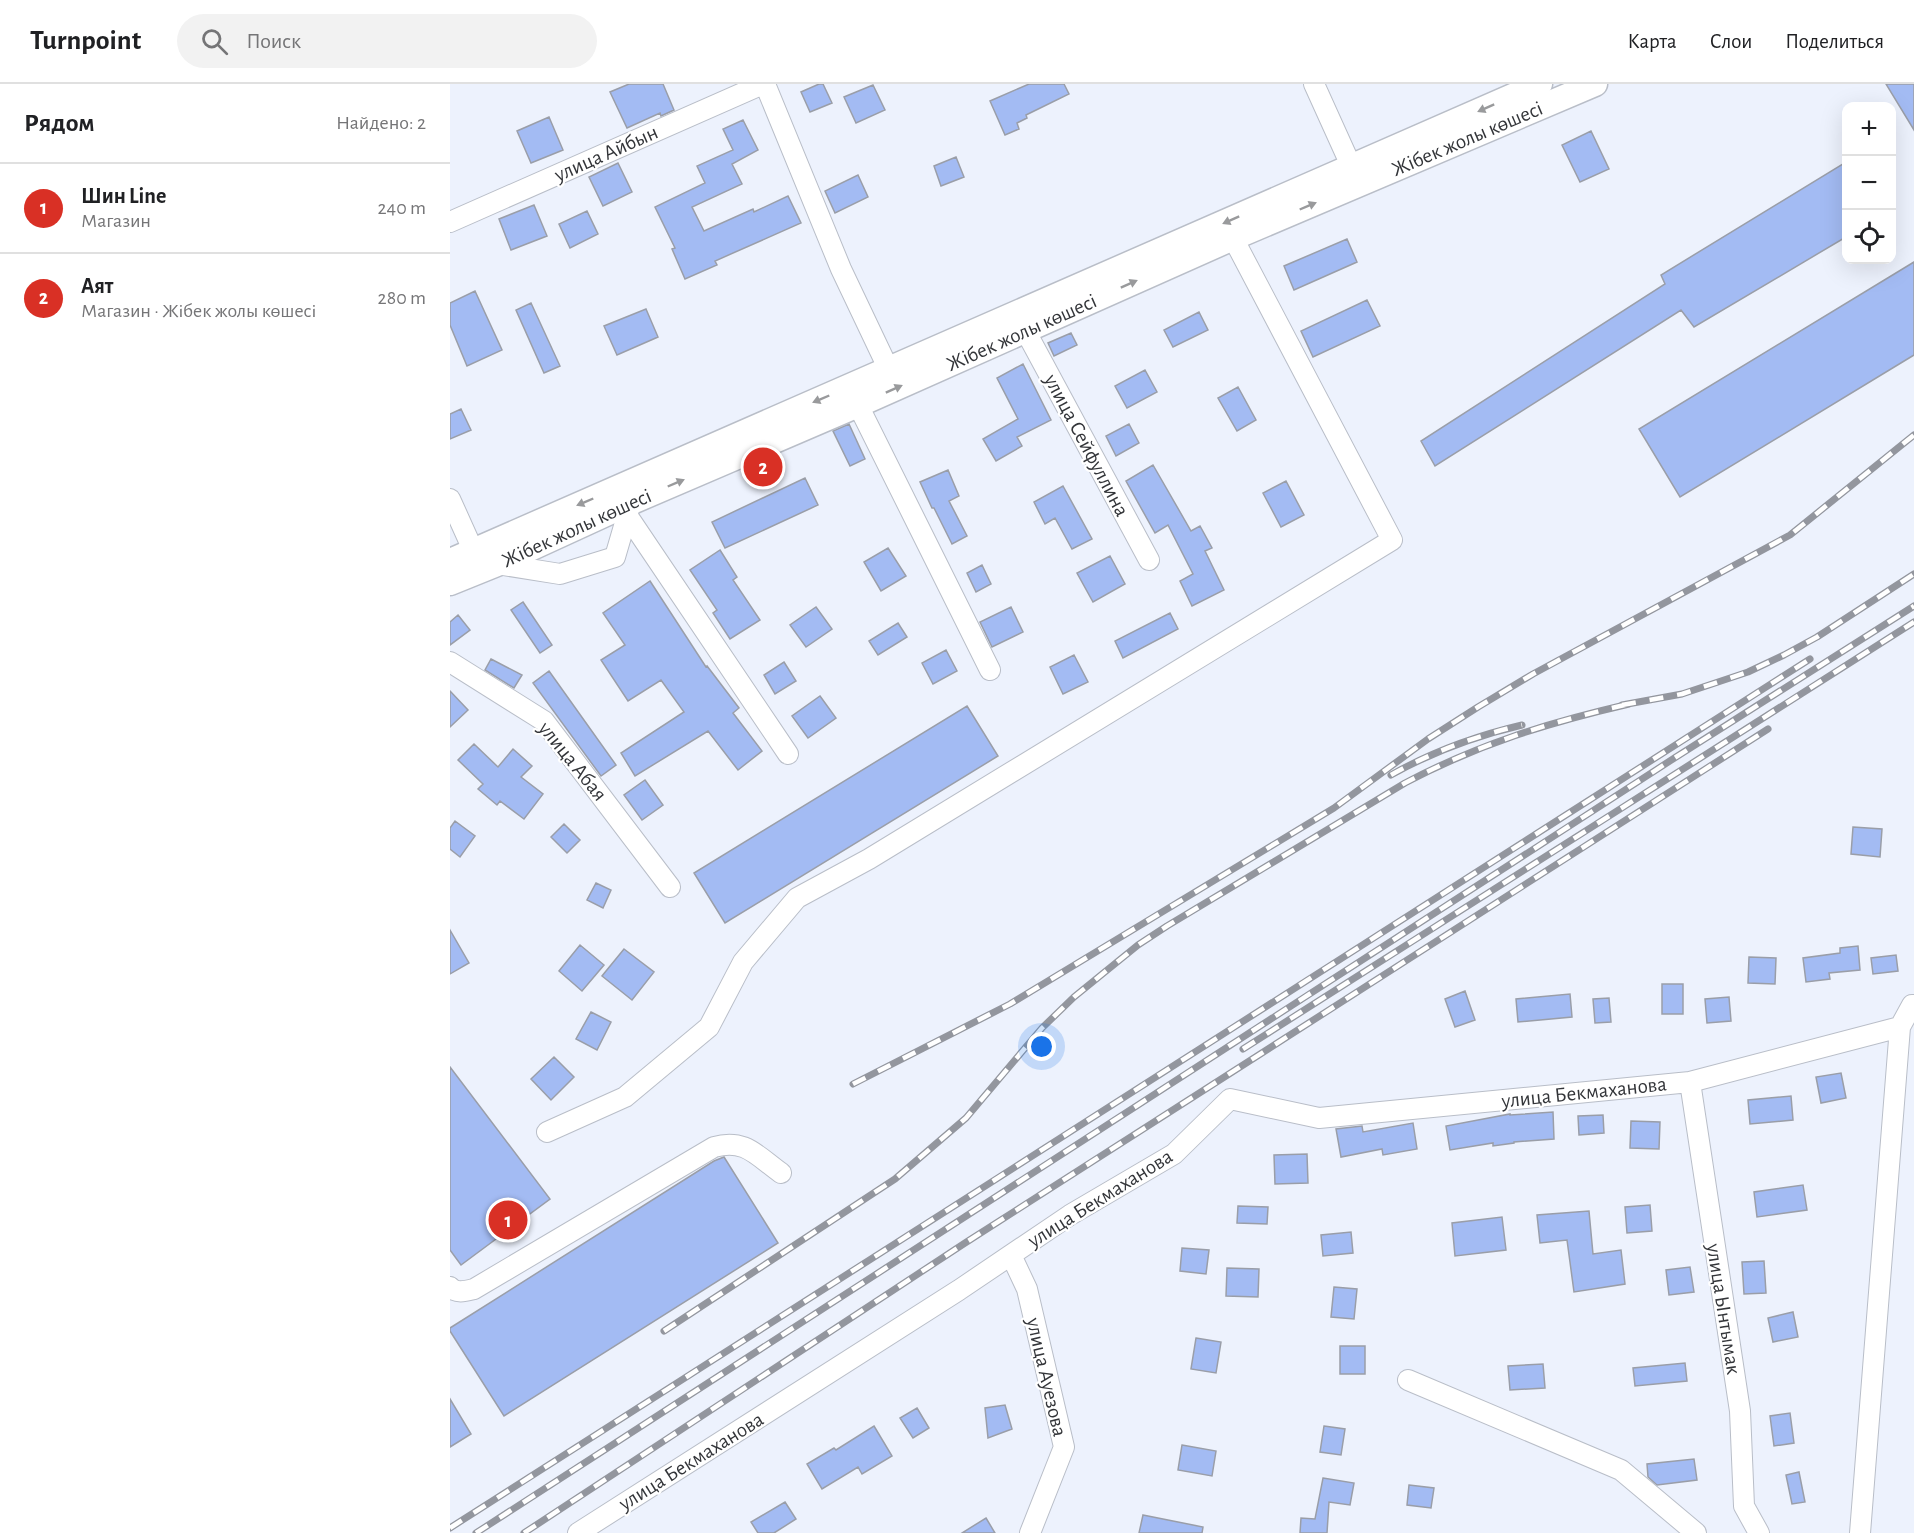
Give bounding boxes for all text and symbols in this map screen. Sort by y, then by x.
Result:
search box [177,14,597,68]
icon: search [198,25,231,58]
text: Turnpoint [30,27,141,55]
text: Поиск [246,30,301,52]
text: Карта [1627,31,1677,52]
text: Слои [1710,31,1752,52]
text: Поделиться [1785,31,1884,52]
street label: Жібек жолы көшесі [1389,98,1546,180]
map controls [1842,102,1896,264]
button: + [1842,102,1896,156]
one-way arrow [1478,103,1495,112]
text: Рядом [24,110,95,136]
text: Найдено: 2 [336,113,426,133]
street label: улица Айбын [550,121,661,186]
button: − [1842,156,1896,210]
text: Шин Line [81,185,166,207]
text: 1 [40,198,47,218]
text: 240 m [377,198,426,218]
one-way arrow [1299,201,1317,210]
button: locate [1842,210,1896,264]
text: Магазин [81,211,151,231]
one-way arrow [1222,216,1240,225]
text: Аят [81,275,113,297]
one-way arrow [1121,279,1139,289]
text: 2 [39,288,48,308]
text: 280 m [378,288,426,308]
street label: Жібек жолы көшесі [943,290,1100,375]
text: Магазин · Жібек жолы көшесі [81,301,316,321]
street label: улица Сейфуллина [1040,370,1133,520]
one-way arrow [885,385,902,394]
one-way arrow [813,395,830,404]
pin: 2 [744,444,782,490]
one-way arrow [668,478,686,488]
street label: Жібек жолы көшесі [499,485,654,571]
one-way arrow [575,497,593,507]
street label: улица Абая [534,717,611,805]
your location [1027,1032,1056,1061]
street label: улица Бекмаханова [1499,1073,1668,1112]
street label: улица Бекмаханова [1023,1145,1177,1252]
pin: 1 [488,1198,528,1242]
street label: улица Ынтымак [1703,1241,1744,1376]
street label: улица Ауезова [1022,1315,1070,1439]
street label: улица Бекмаханова [614,1408,768,1515]

